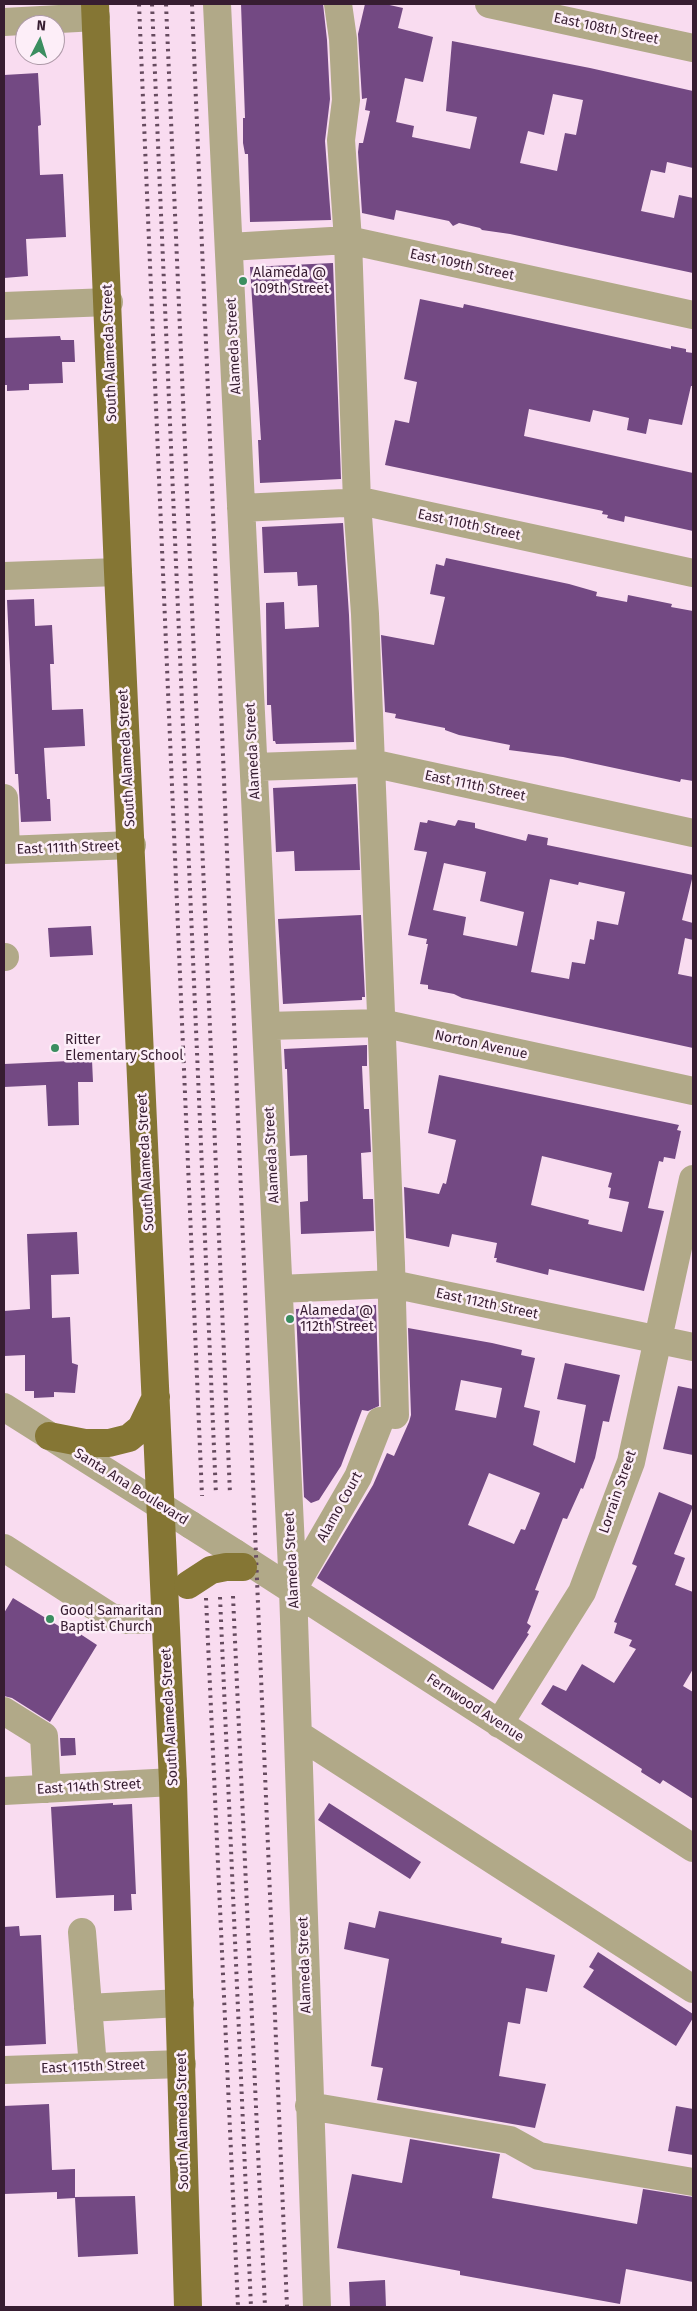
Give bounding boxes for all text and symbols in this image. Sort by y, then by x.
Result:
street label: East 108th Street [552,10,660,48]
north arrow [15,15,65,65]
text: N [36,17,47,34]
street label: East 109th Street [408,246,516,284]
place label: Alameda @ 109th Street [253,265,329,298]
marker: Alameda @ 109th Street [237,275,249,287]
street label: South Alameda Street [99,284,121,422]
street label: Alameda Street [223,297,245,395]
street label: East 110th Street [416,506,522,544]
street label: South Alameda Street [115,689,139,827]
street label: Alameda Street [242,702,264,800]
street label: East 111th Street [423,767,527,805]
street label: East 111th Street [16,838,120,858]
street label: Norton Avenue [433,1027,529,1063]
place label: Ritter Elementary School [65,1032,183,1064]
marker: Ritter Elementary School [49,1042,61,1054]
street label: South Alameda Street [134,1093,158,1231]
street label: Alameda Street [261,1106,283,1204]
street label: East 112th Street [434,1285,540,1323]
place label: Alameda @ 112th Street [300,1303,374,1335]
marker: Alameda @ 112th Street [284,1313,296,1325]
street label: Santa Ana Boulevard [71,1445,191,1529]
street label: Lorrain Street [596,1448,640,1536]
street label: Alamo Court [314,1469,366,1545]
street label: Alameda Street [281,1511,303,1609]
place label: Good Samaritan Baptist Church [60,1603,162,1635]
marker: Good Samaritan Baptist Church [44,1613,56,1625]
street label: South Alameda Street [158,1648,182,1786]
street label: Fernwood Avenue [423,1670,527,1746]
street label: East 114th Street [36,1776,142,1798]
street label: Alameda Street [295,1916,315,2014]
street label: South Alameda Street [173,2052,193,2190]
street label: East 115th Street [41,2057,145,2077]

